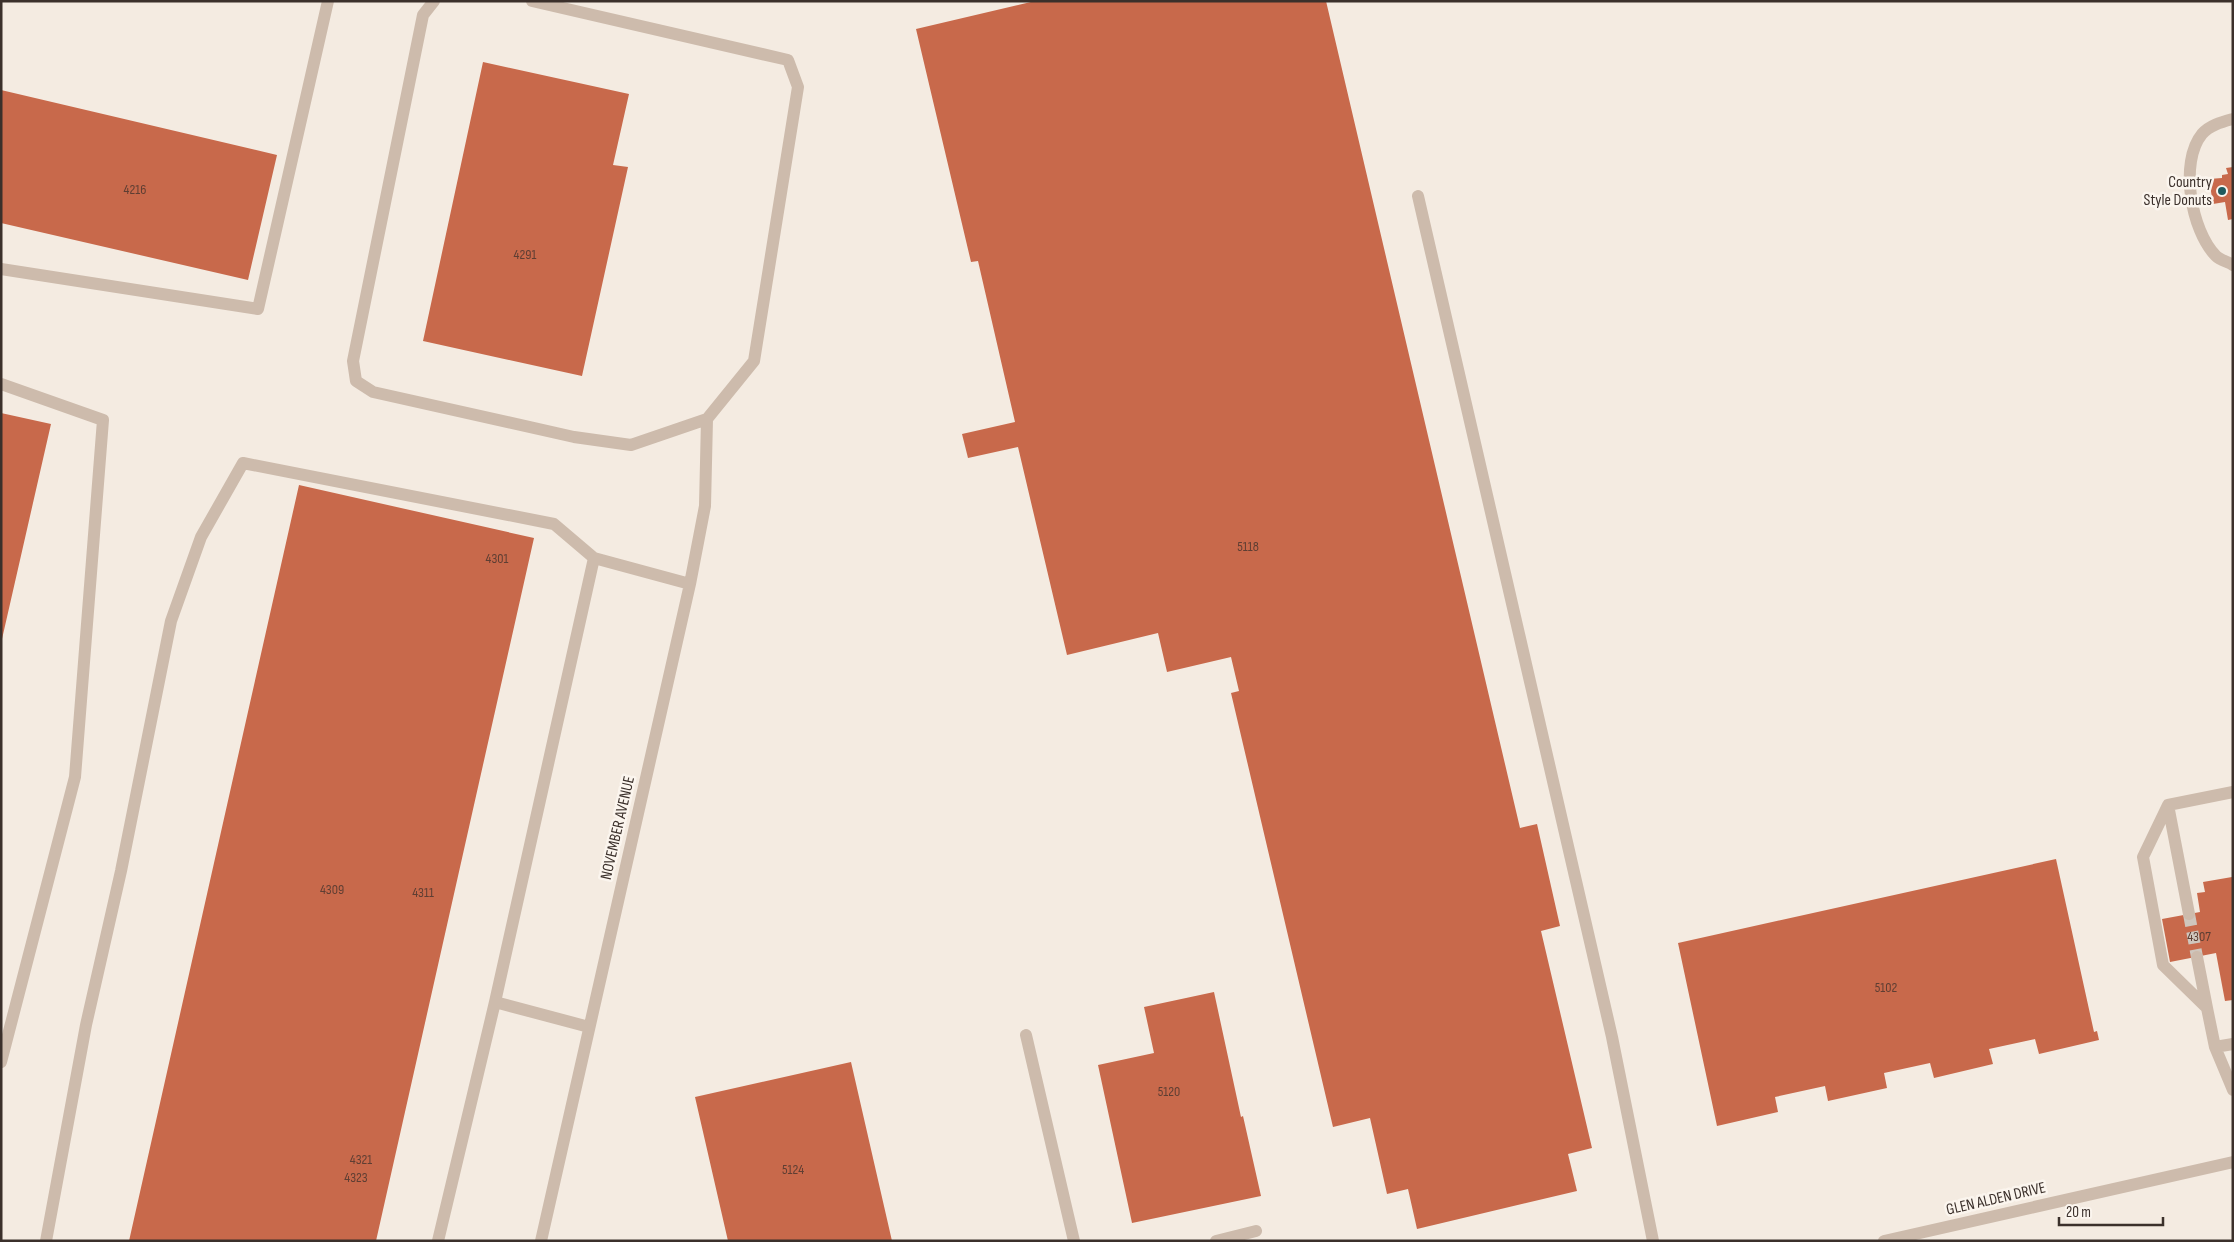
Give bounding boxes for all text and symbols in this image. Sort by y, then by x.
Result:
place label: Country Style Donuts [2144,173,2212,210]
house number: 4216 [124,181,146,198]
marker: Country Style Donuts [2216,185,2228,197]
house number: 4291 [514,246,536,263]
house number: 5118 [1237,538,1259,555]
house number: 4301 [486,550,509,567]
street label: NOVEMBER AVENUE [597,774,639,882]
house number: 4309 [320,881,344,898]
house number: 4311 [412,884,434,901]
house number: 4307 [2187,928,2211,945]
house number: 5102 [1875,979,1897,996]
house number: 5120 [1158,1083,1180,1100]
house number: 4321 [350,1151,372,1168]
house number: 5124 [782,1161,804,1178]
house number: 4323 [344,1169,368,1186]
street label: GLEN ALDEN DRIVE [1944,1178,2048,1220]
scale bar [2059,1194,2163,1226]
text: 20 m [2066,1203,2091,1222]

